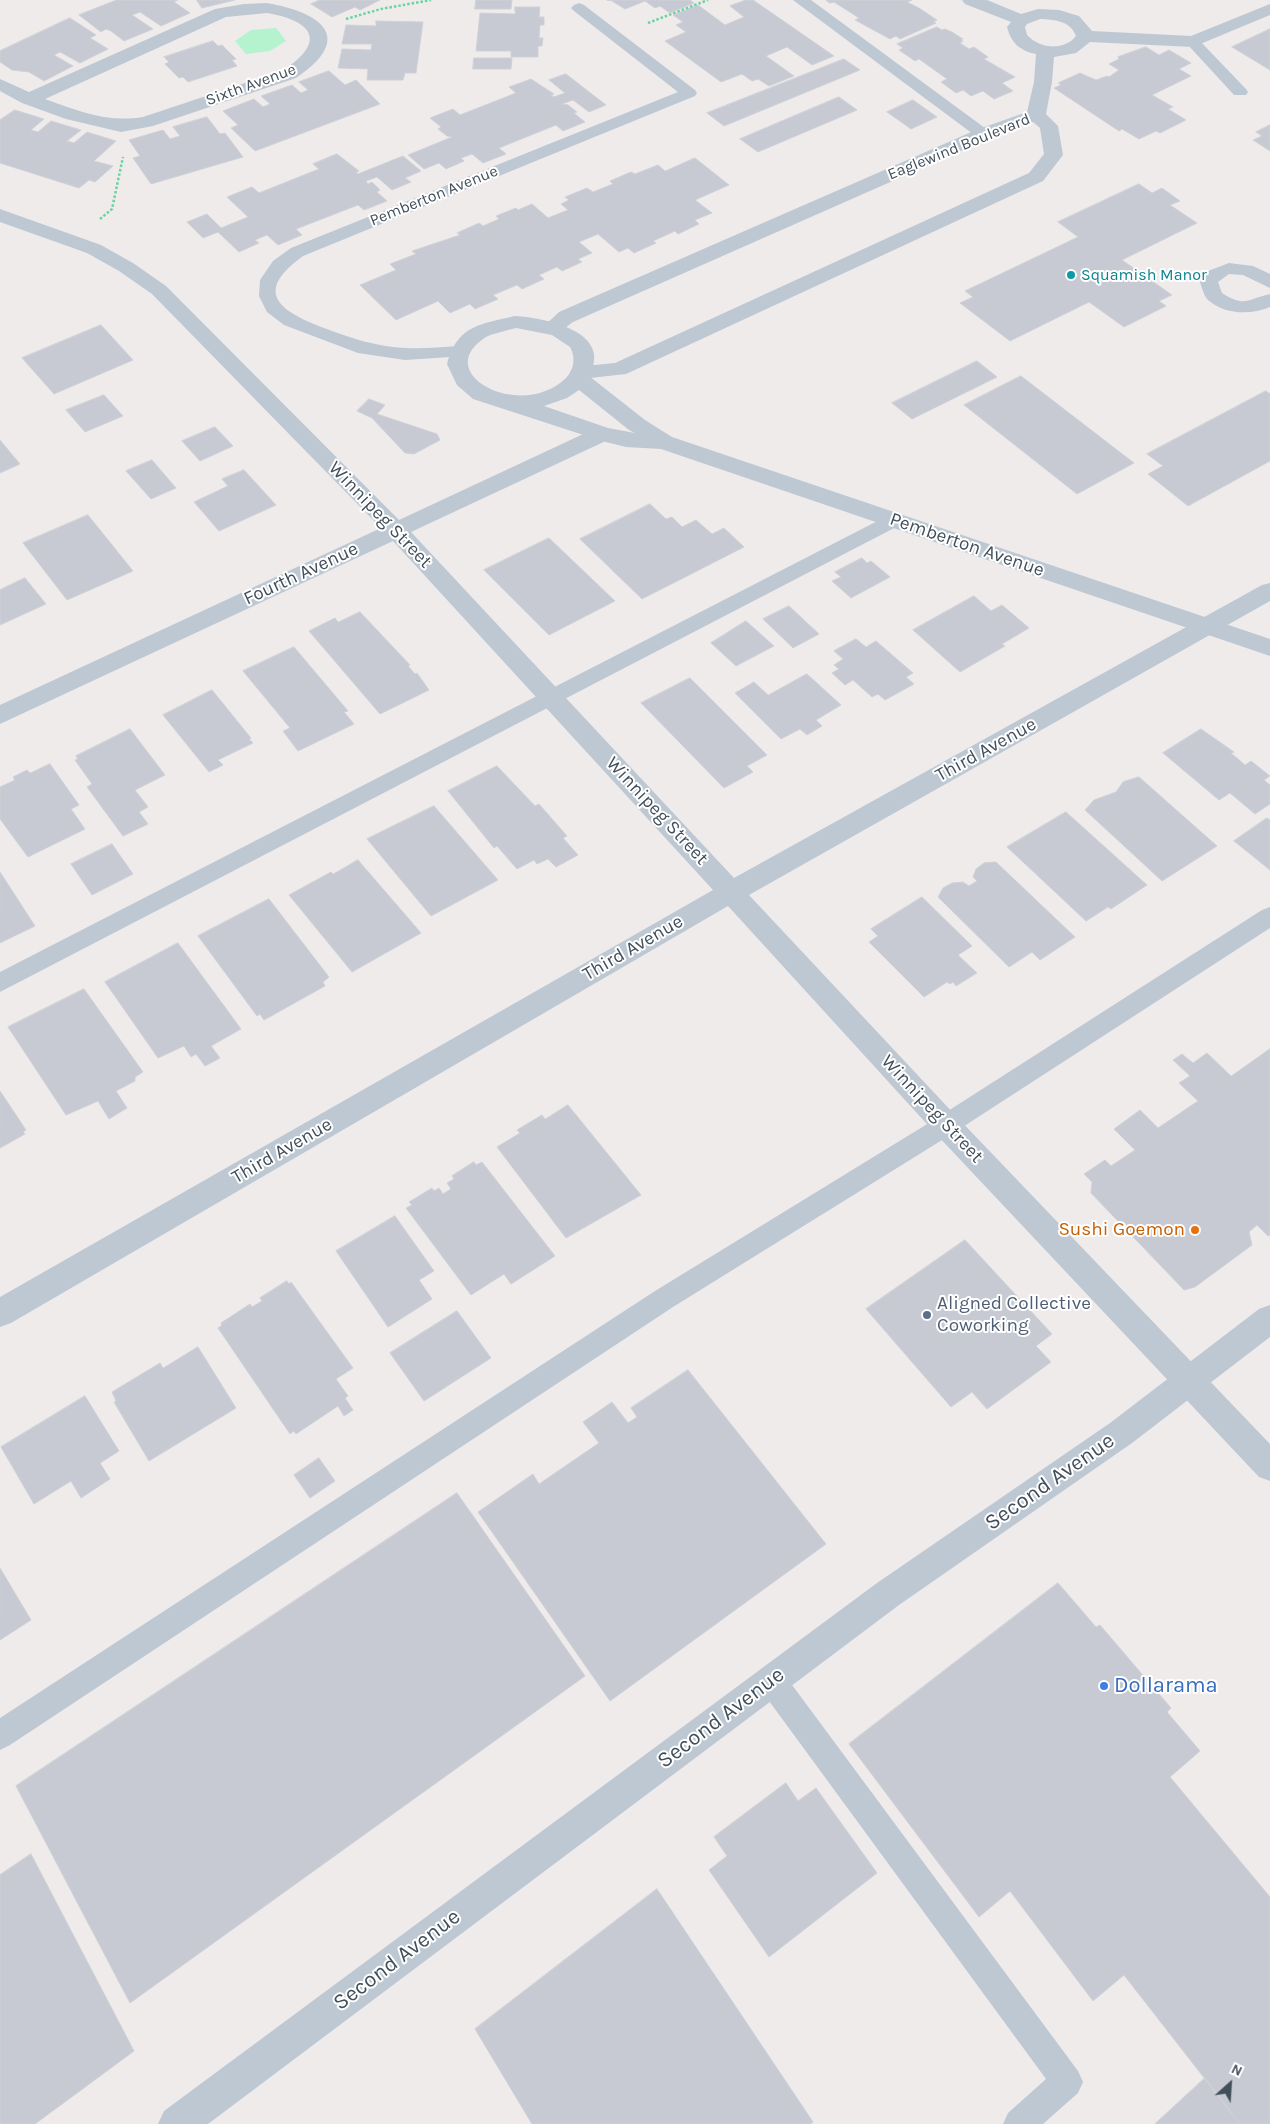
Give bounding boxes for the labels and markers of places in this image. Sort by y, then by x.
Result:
place label: Squamish Manor [1081,265,1207,285]
marker: Squamish Manor [1065,269,1077,281]
place label: Sushi Goemon [1058,1219,1185,1241]
marker: Sushi Goemon [1189,1224,1201,1236]
place label: Aligned Collective Coworking [937,1293,1091,1337]
marker: Aligned Collective Coworking [921,1309,933,1321]
place label: Dollarama [1114,1673,1218,1699]
marker: Dollarama [1098,1680,1110,1692]

